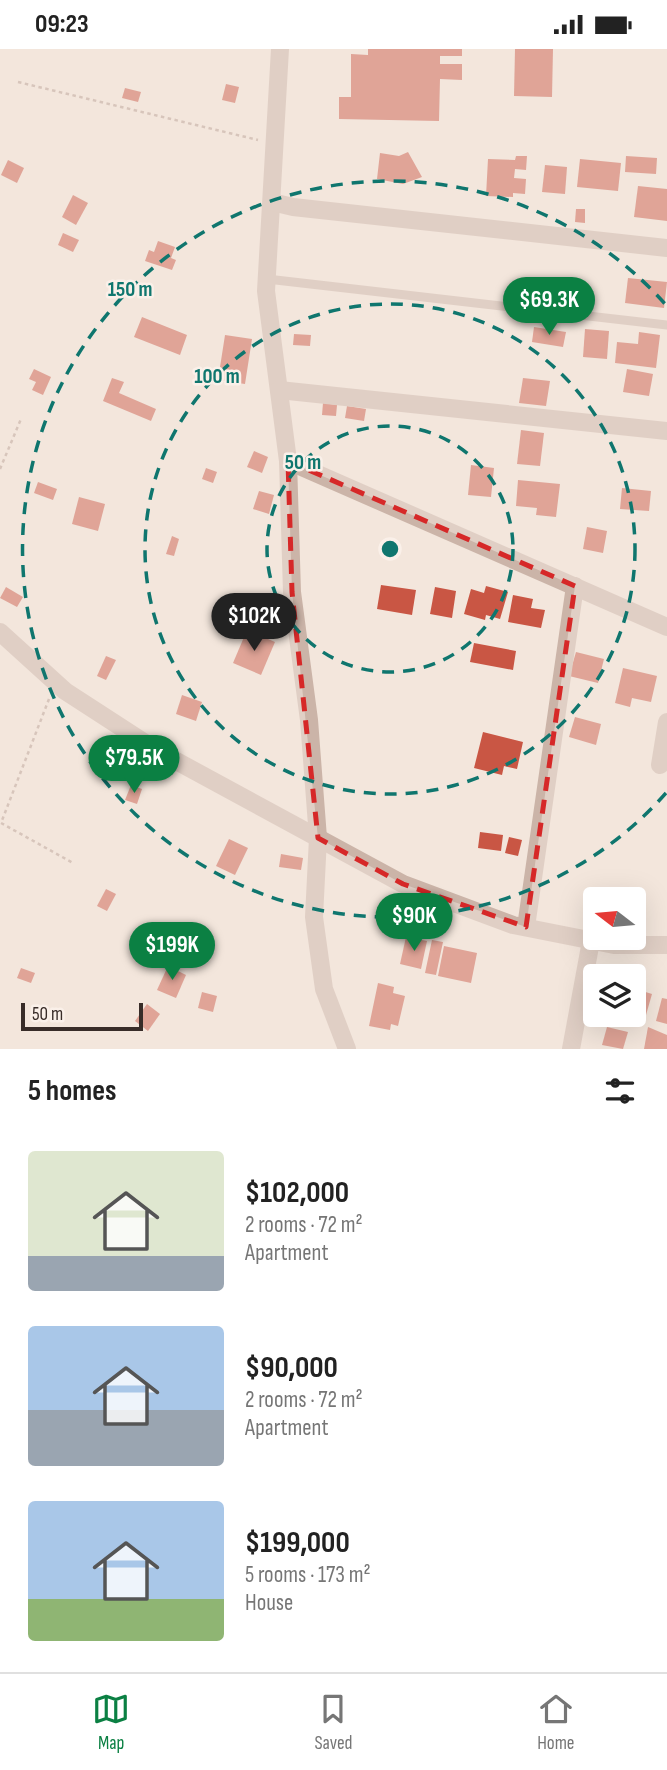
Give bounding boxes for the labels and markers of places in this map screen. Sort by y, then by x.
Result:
pin: $69.3K [492,278,606,337]
centre of rings [378,537,402,561]
pin: $102K [205,593,303,653]
pin: $79.5K [77,735,191,795]
pin: $90K [373,893,455,953]
pin: $199K [123,923,221,982]

